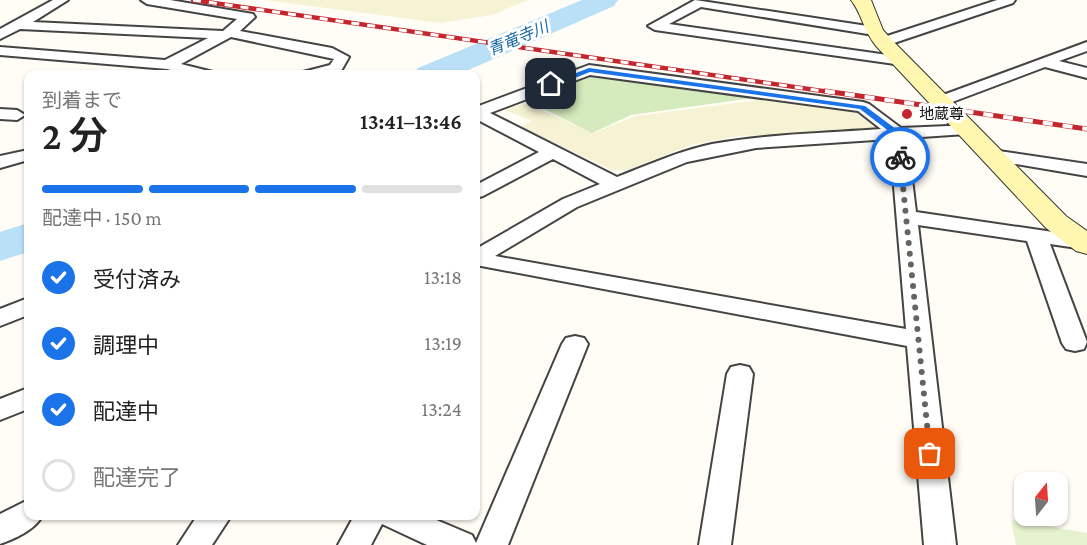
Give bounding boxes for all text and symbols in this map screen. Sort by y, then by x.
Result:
water label: 青竜寺川 [485,17,553,58]
pin [525,58,576,109]
icon: home [534,67,567,100]
text: 到着まで [42,89,122,111]
place label: 地蔵尊 [919,106,964,122]
marker: 地蔵尊 [900,107,914,121]
text: 13:41–13:46 [360,109,462,134]
text: 2 分 [42,114,108,157]
courier [870,127,930,187]
icon: bike [884,141,917,174]
text: 配達中 · 150 m [42,207,162,229]
icon: check [42,261,75,294]
text: 13:18 [424,266,462,288]
text: 受付済み [93,267,181,292]
icon: check [42,327,75,360]
text: 13:19 [425,332,462,354]
text: 調理中 [93,333,159,358]
icon: check [42,393,75,426]
text: 13:24 [422,398,462,420]
text: 配達中 [93,399,159,424]
pin [904,428,955,479]
icon: bag [913,437,946,470]
text: 配達完了 [93,465,181,490]
north arrow [1014,472,1068,526]
map controls [1014,472,1068,526]

